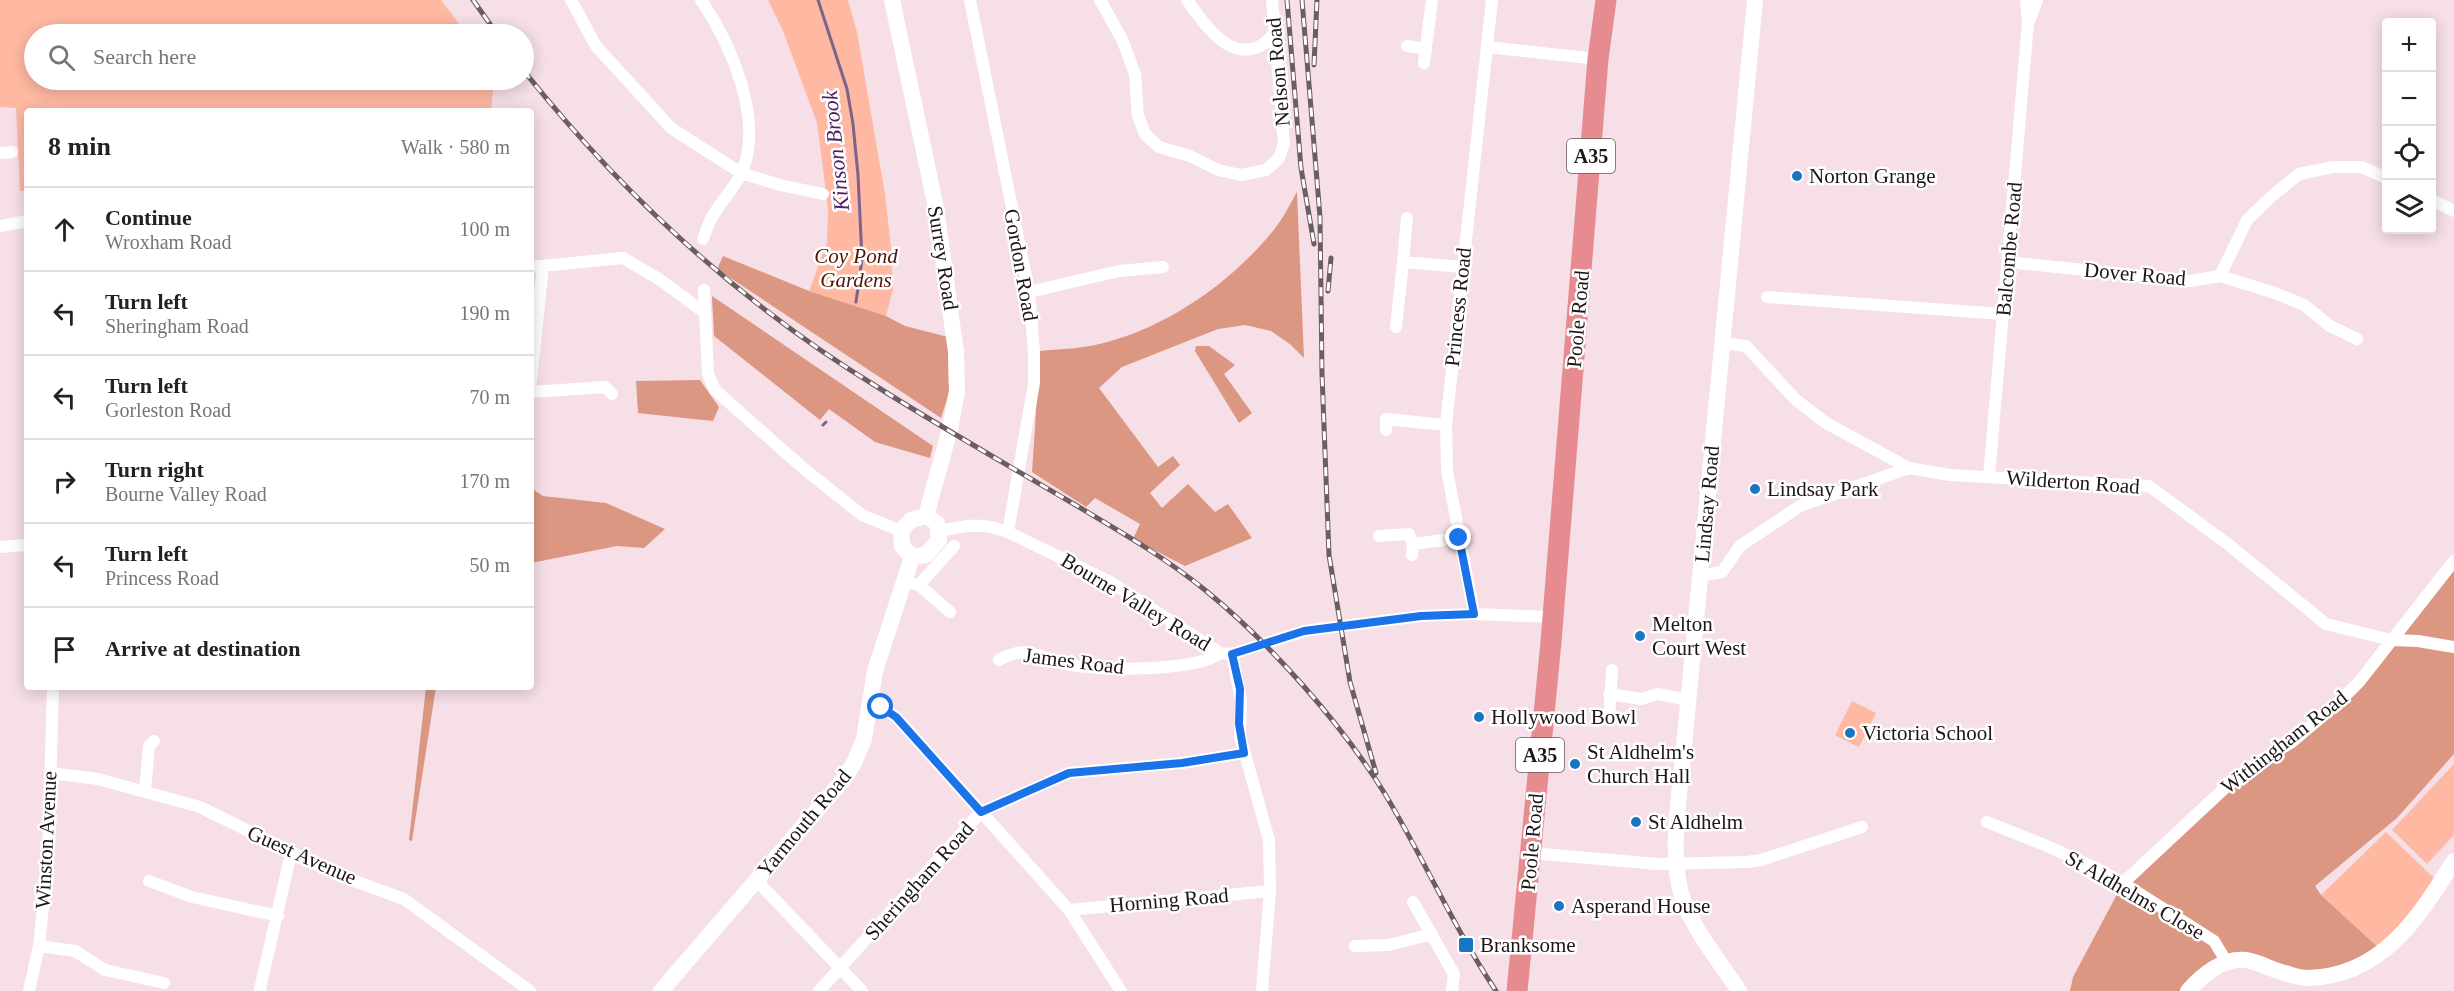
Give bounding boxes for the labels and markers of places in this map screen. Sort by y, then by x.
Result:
place label: Norton Grange [1809,164,1936,188]
marker: Norton Grange [1790,169,1804,183]
place label: Lindsay Park [1767,477,1879,501]
marker: Lindsay Park [1748,482,1762,496]
place label: Melton Court West [1652,612,1746,660]
marker: Melton Court West [1633,629,1647,643]
place label: Hollywood Bowl [1491,705,1636,729]
marker: Hollywood Bowl [1472,710,1486,724]
place label: Victoria School [1862,721,1993,745]
marker: Victoria School [1843,726,1857,740]
place label: St Aldhelm's Church Hall [1587,740,1694,788]
marker: St Aldhelm's Church Hall [1568,757,1582,771]
place label: St Aldhelm [1648,810,1743,834]
marker: St Aldhelm [1629,815,1643,829]
place label: Asperand House [1571,894,1710,918]
marker: Asperand House [1552,899,1566,913]
place label: Branksome [1480,933,1576,957]
marker: Branksome [1457,936,1475,954]

